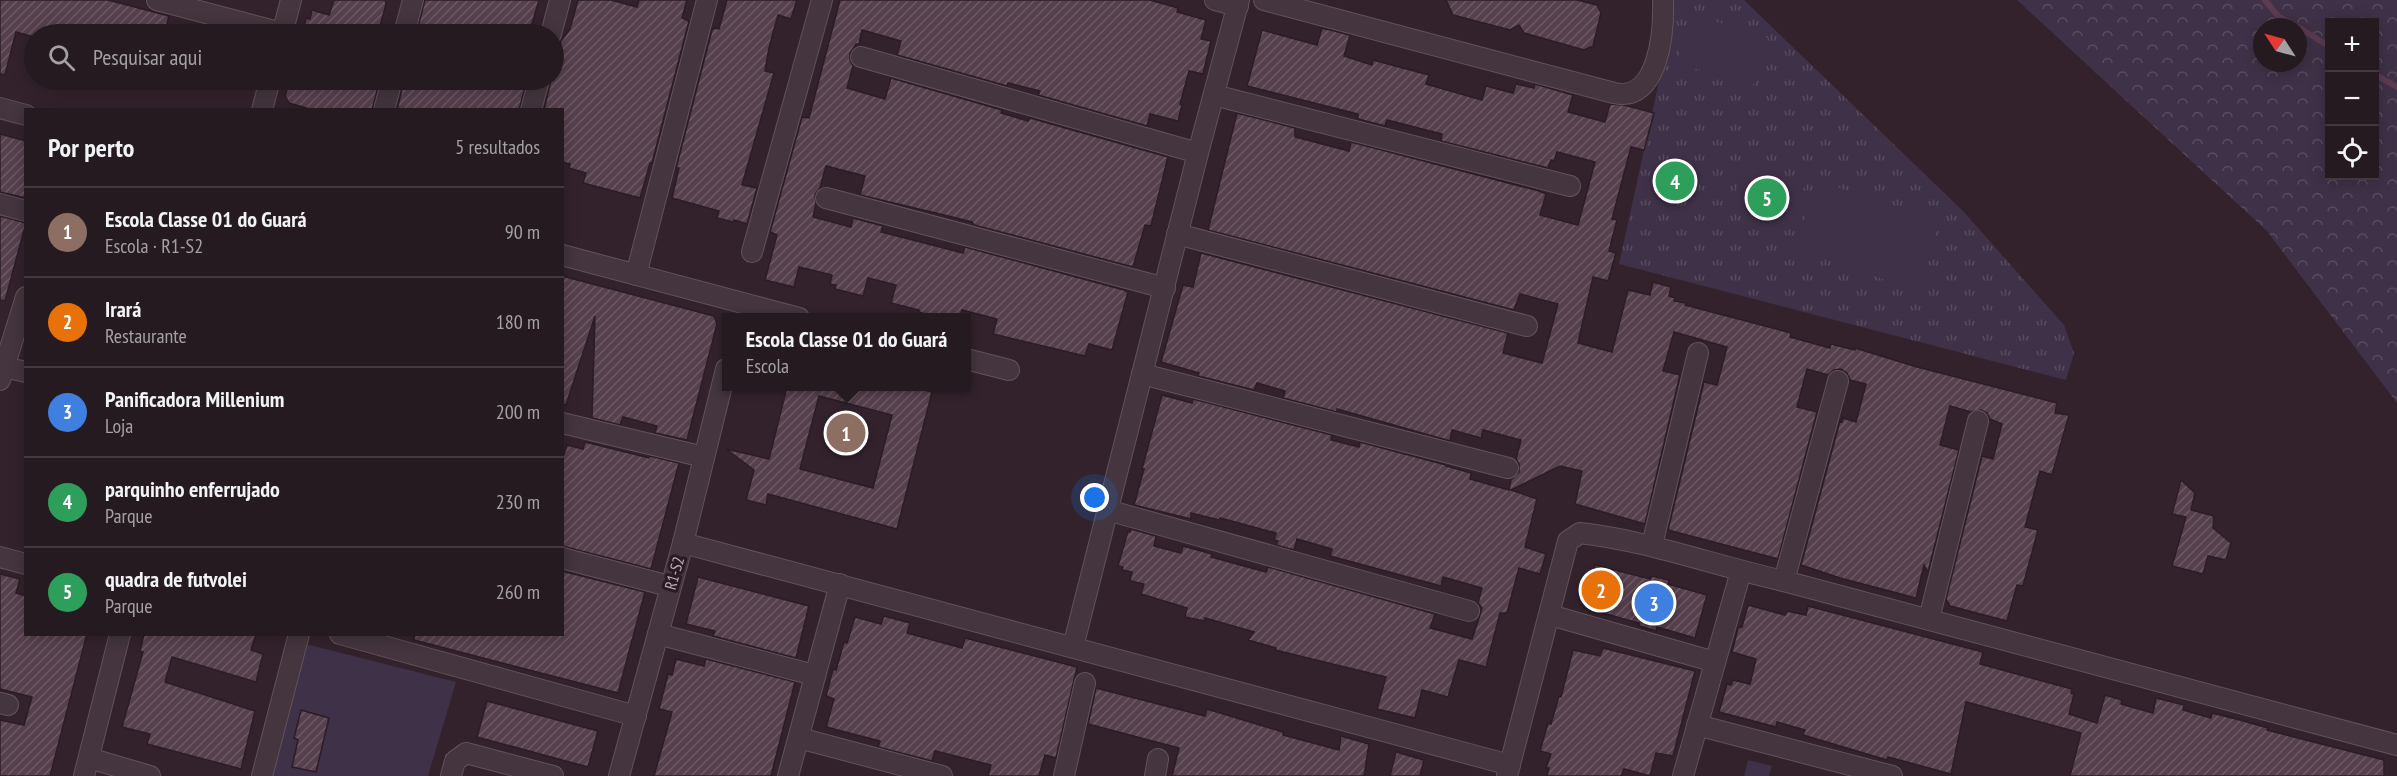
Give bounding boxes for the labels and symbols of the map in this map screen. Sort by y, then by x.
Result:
north arrow [2253,18,2307,72]
pin: 4 [1656,158,1694,204]
pin: 5 [1748,176,1786,220]
pin: 1 [826,410,866,456]
your location [1080,483,1109,512]
street label: R1-S2 [660,554,688,592]
pin: 2 [1582,568,1620,612]
pin: 3 [1634,580,1674,626]

